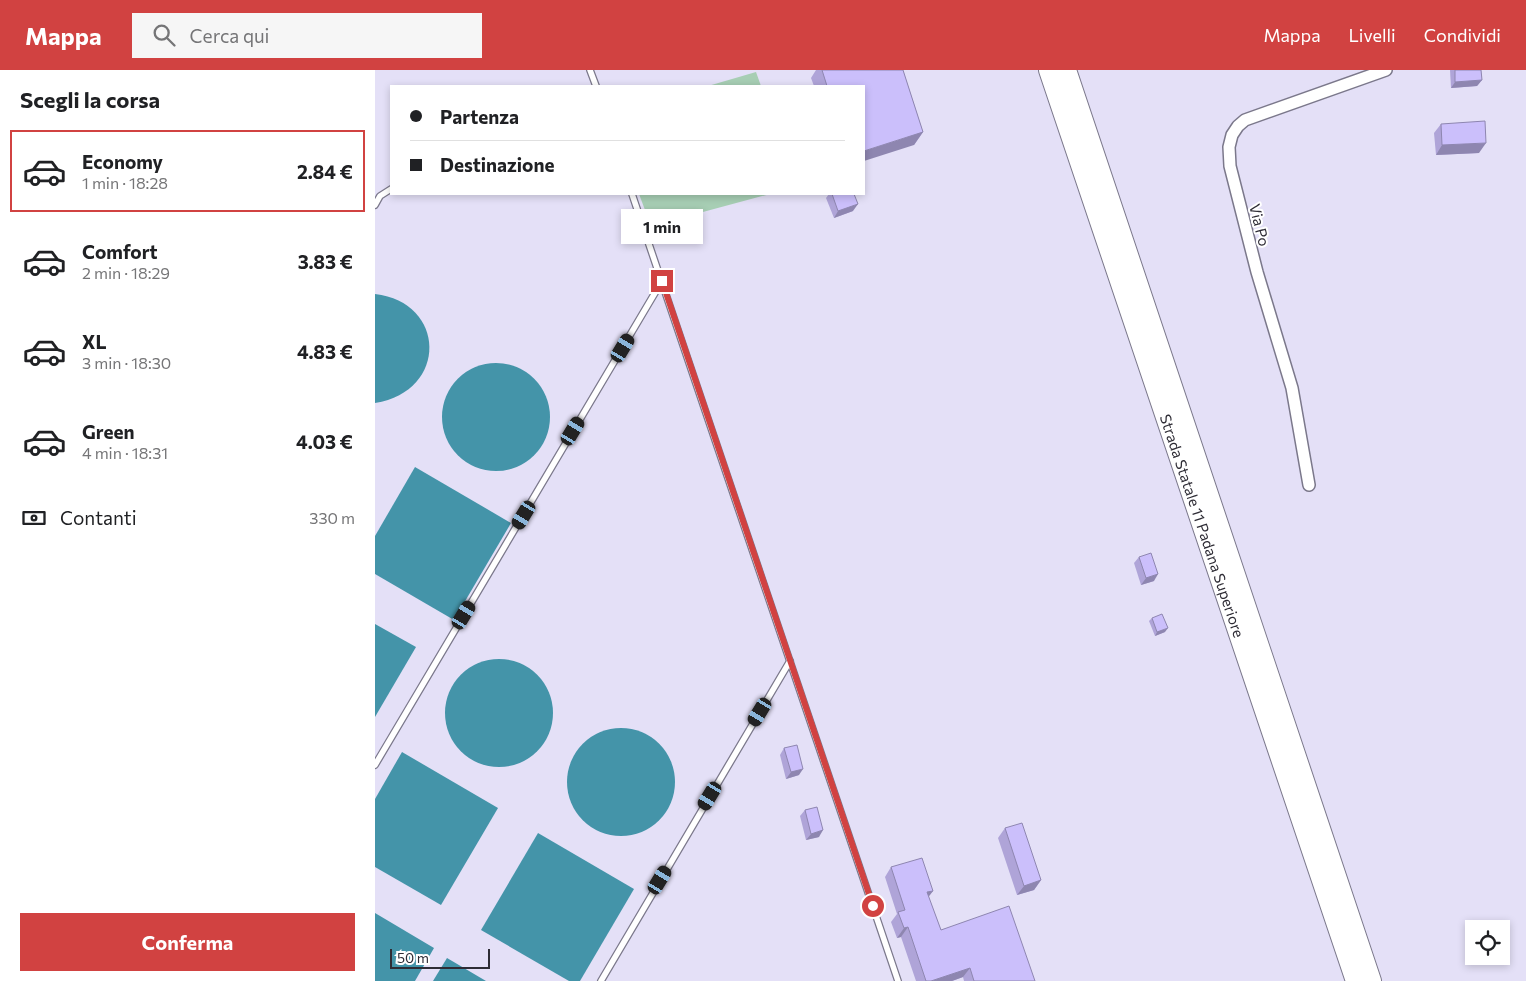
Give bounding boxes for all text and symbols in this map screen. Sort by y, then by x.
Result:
search box [132,13,482,58]
text: Mappa [25,21,102,50]
icon: search [150,21,178,49]
text: Cerca qui [190,24,269,47]
text: Mappa [1263,24,1321,46]
text: Livelli [1349,24,1396,46]
text: Condividi [1424,24,1501,46]
text: Scegli la corsa [20,86,160,113]
text: Partenza [440,105,519,128]
icon: car [22,149,67,194]
text: Economy [82,150,163,173]
text: Destinazione [440,153,554,176]
text: 2.84 € [297,160,353,183]
text: 1 min · 18:28 [82,173,168,192]
street label: Via Po [1246,202,1274,248]
callout: 1 min [621,208,703,244]
text: 1 min [643,217,681,236]
icon: car [22,239,67,284]
text: Comfort [82,240,158,263]
text: 3.83 € [298,250,353,273]
text: 2 min · 18:29 [82,263,170,282]
route end [651,270,673,292]
icon: car [22,329,67,374]
text: XL [82,330,107,353]
car [608,331,637,365]
text: 4.83 € [297,340,353,363]
text: 3 min · 18:30 [82,353,171,372]
street label: Strada Statale 11 Padana Superiore [1157,412,1249,640]
car [558,414,587,448]
icon: car [22,419,67,464]
text: Green [82,420,134,443]
text: 4.03 € [296,430,353,453]
text: 4 min · 18:31 [82,443,168,462]
car [509,498,538,532]
icon: cash [20,504,48,532]
text: Contanti [60,506,137,529]
text: 330 m [309,508,355,527]
car [449,598,478,632]
car [745,695,774,729]
car [695,779,724,813]
car [645,863,674,897]
route start [862,895,884,917]
button: Conferma [20,913,355,971]
map controls [1465,920,1510,965]
button: locate [1465,920,1510,965]
scale bar [390,946,490,969]
text: 50 m [397,949,429,966]

